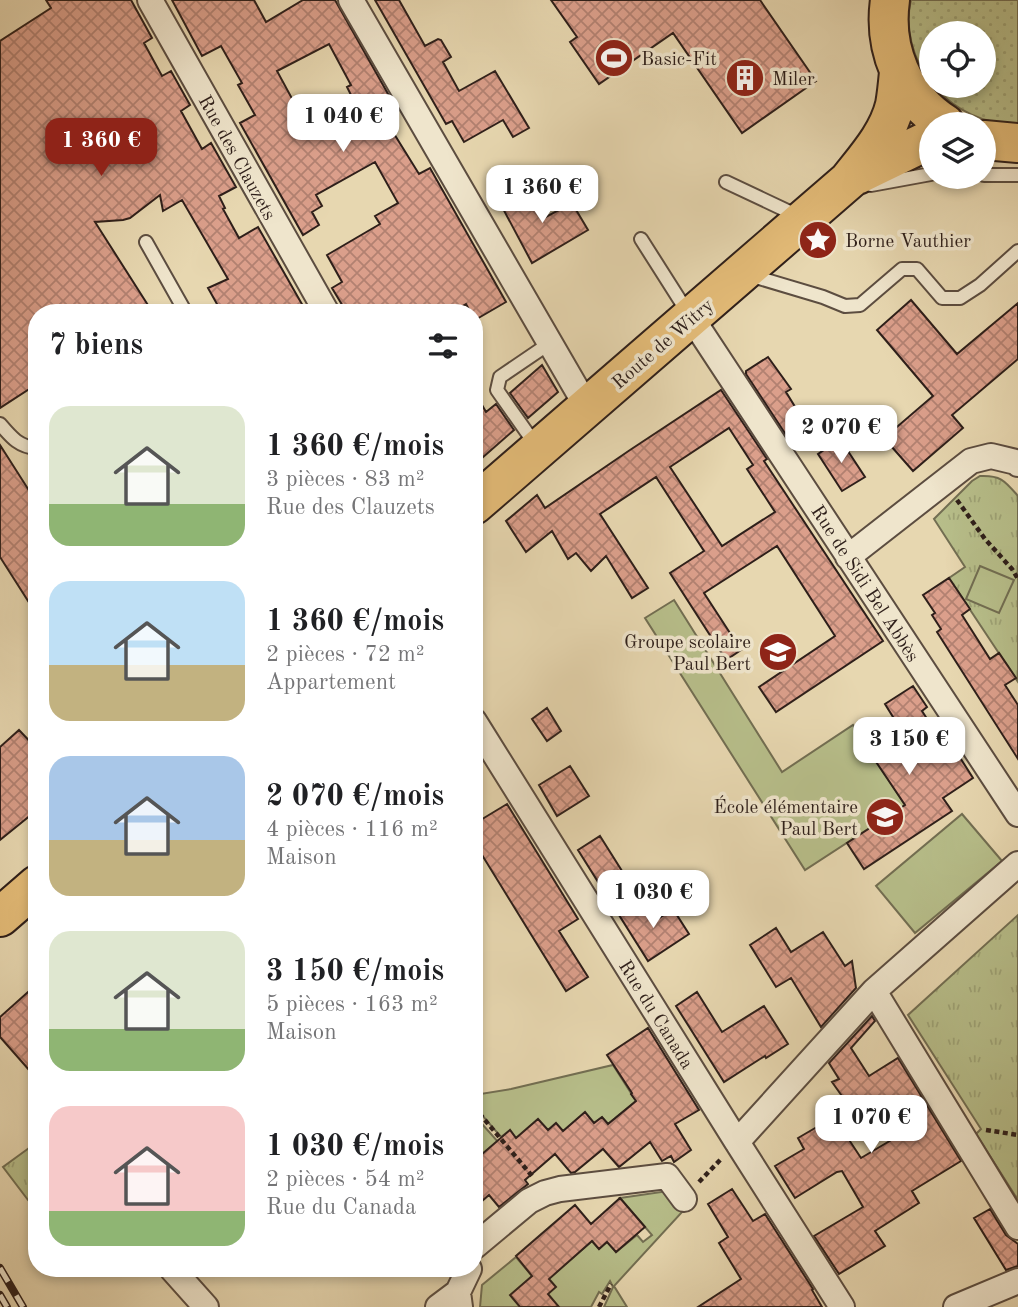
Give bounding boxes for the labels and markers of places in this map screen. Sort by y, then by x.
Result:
sports icon: Basic-Fit [593,37,635,79]
place label: Basic-Fit [641,51,717,70]
building icon: Miler [724,57,766,99]
place label: Miler [772,71,815,90]
pin: 1 040 € [278,94,408,154]
pin: 1 360 € [36,118,166,178]
pin: 1 360 € [477,166,607,225]
place icon: Borne Vauthier [797,219,839,261]
place label: Borne Vauthier [845,233,971,252]
pin: 2 070 € [776,406,906,465]
school or university icon: Groupe scolaire Paul Bert [757,631,799,673]
place label: Groupe scolaire Paul Bert [624,634,751,675]
pin: 3 150 € [844,718,974,777]
place label: École élémentaire Paul Bert [714,795,858,840]
school or university icon: École élémentaire Paul Bert [864,796,906,838]
pin: 1 030 € [588,870,718,930]
pin: 1 070 € [806,1096,936,1155]

